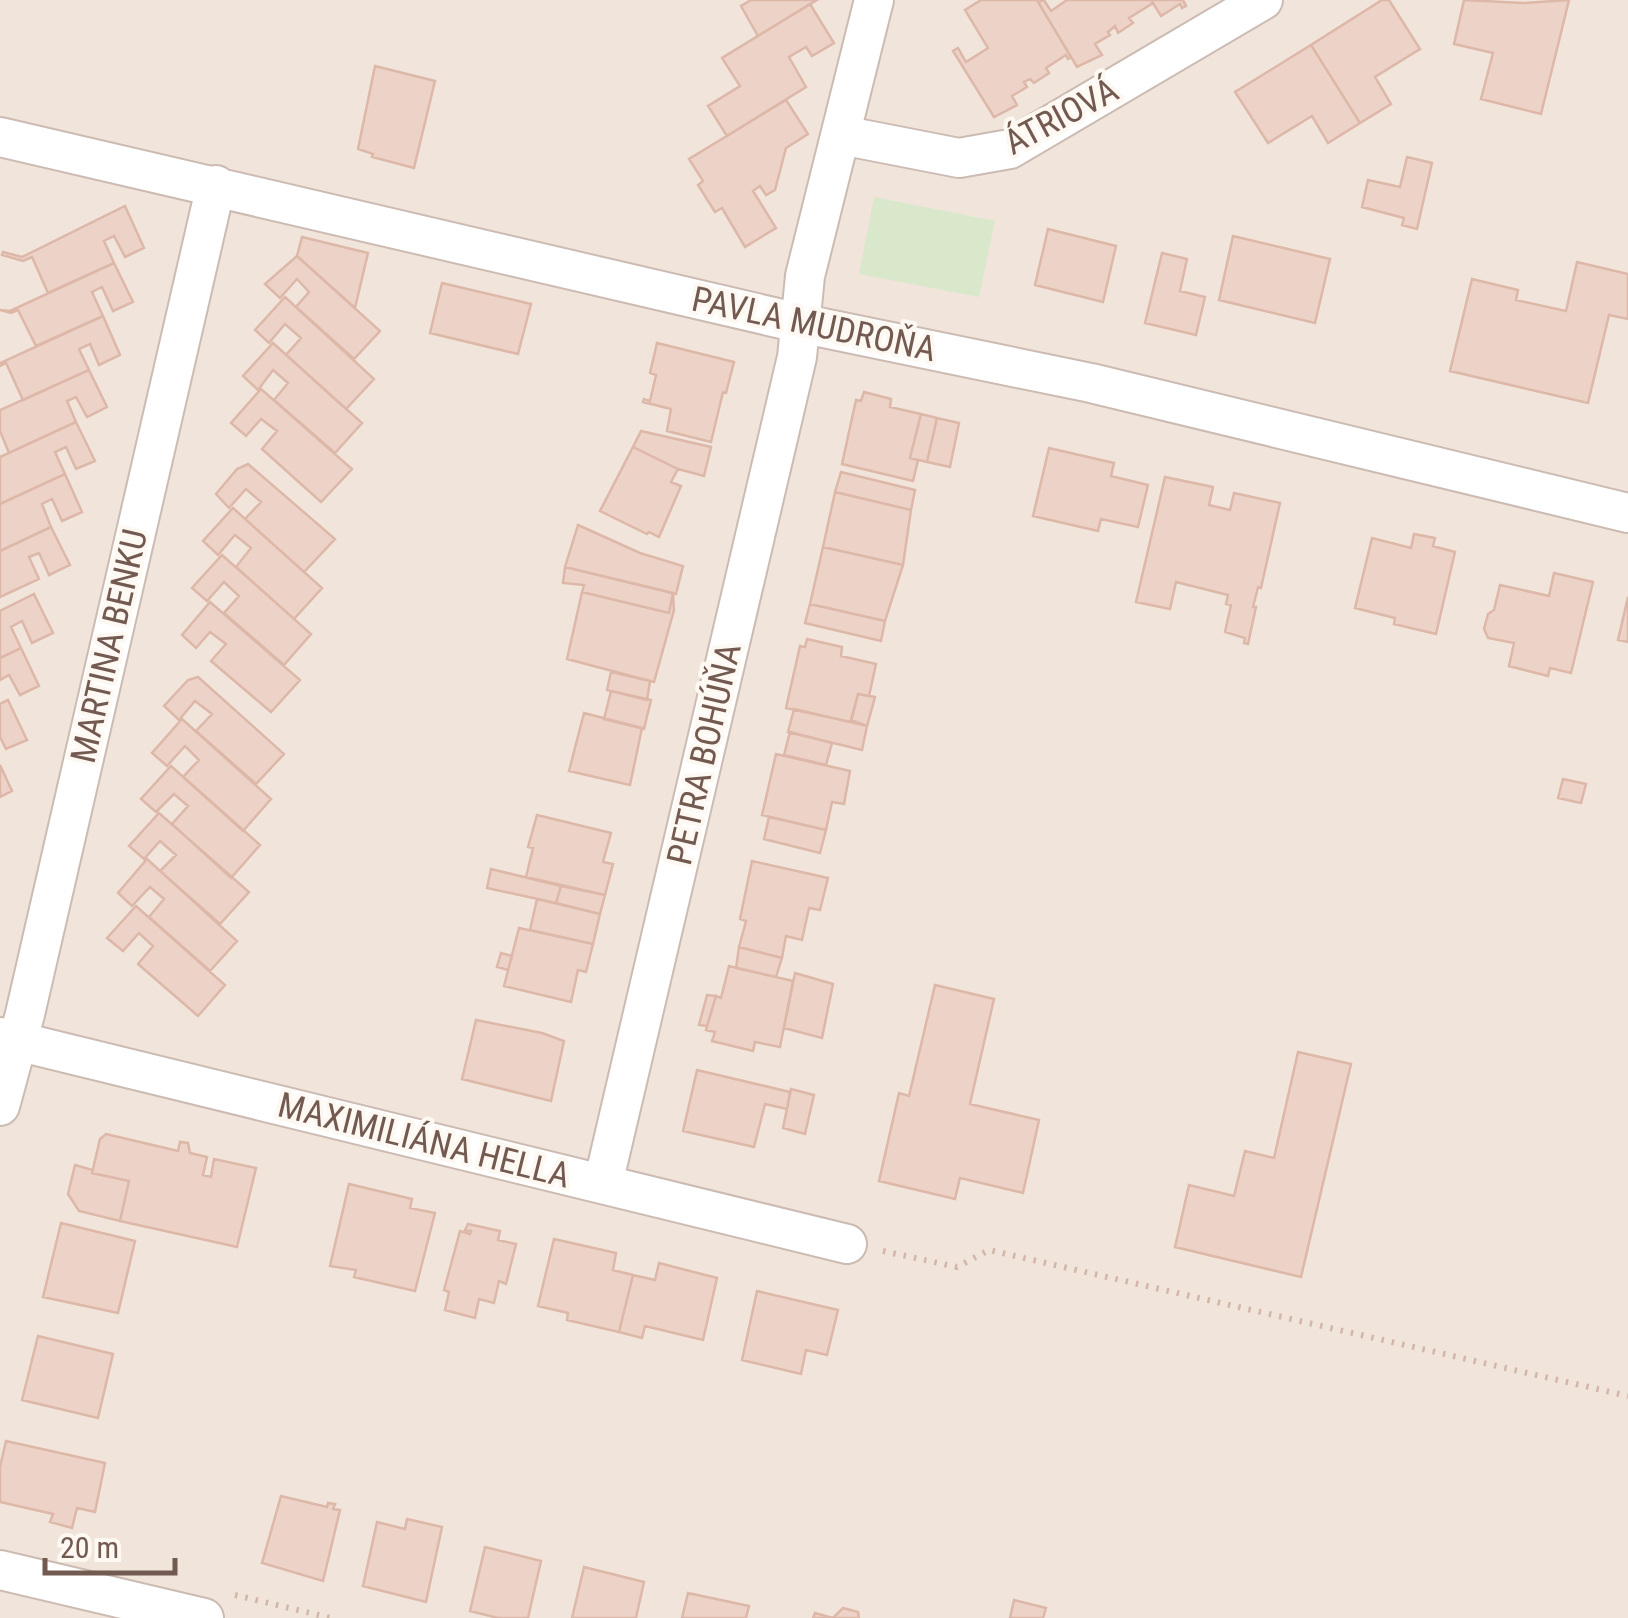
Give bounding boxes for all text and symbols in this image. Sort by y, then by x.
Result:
street label: ÁTRIOVÁ [997,70,1125,163]
street label: PAVLA MUDROŇA [688,279,940,370]
street label: MARTINA BENKU [63,525,156,767]
street label: PETRA BOHÚŇA [659,639,750,869]
street label: MAXIMILIÁNA HELLA [274,1084,574,1197]
scale bar [45,1513,175,1575]
text: 20 m [60,1530,119,1565]

